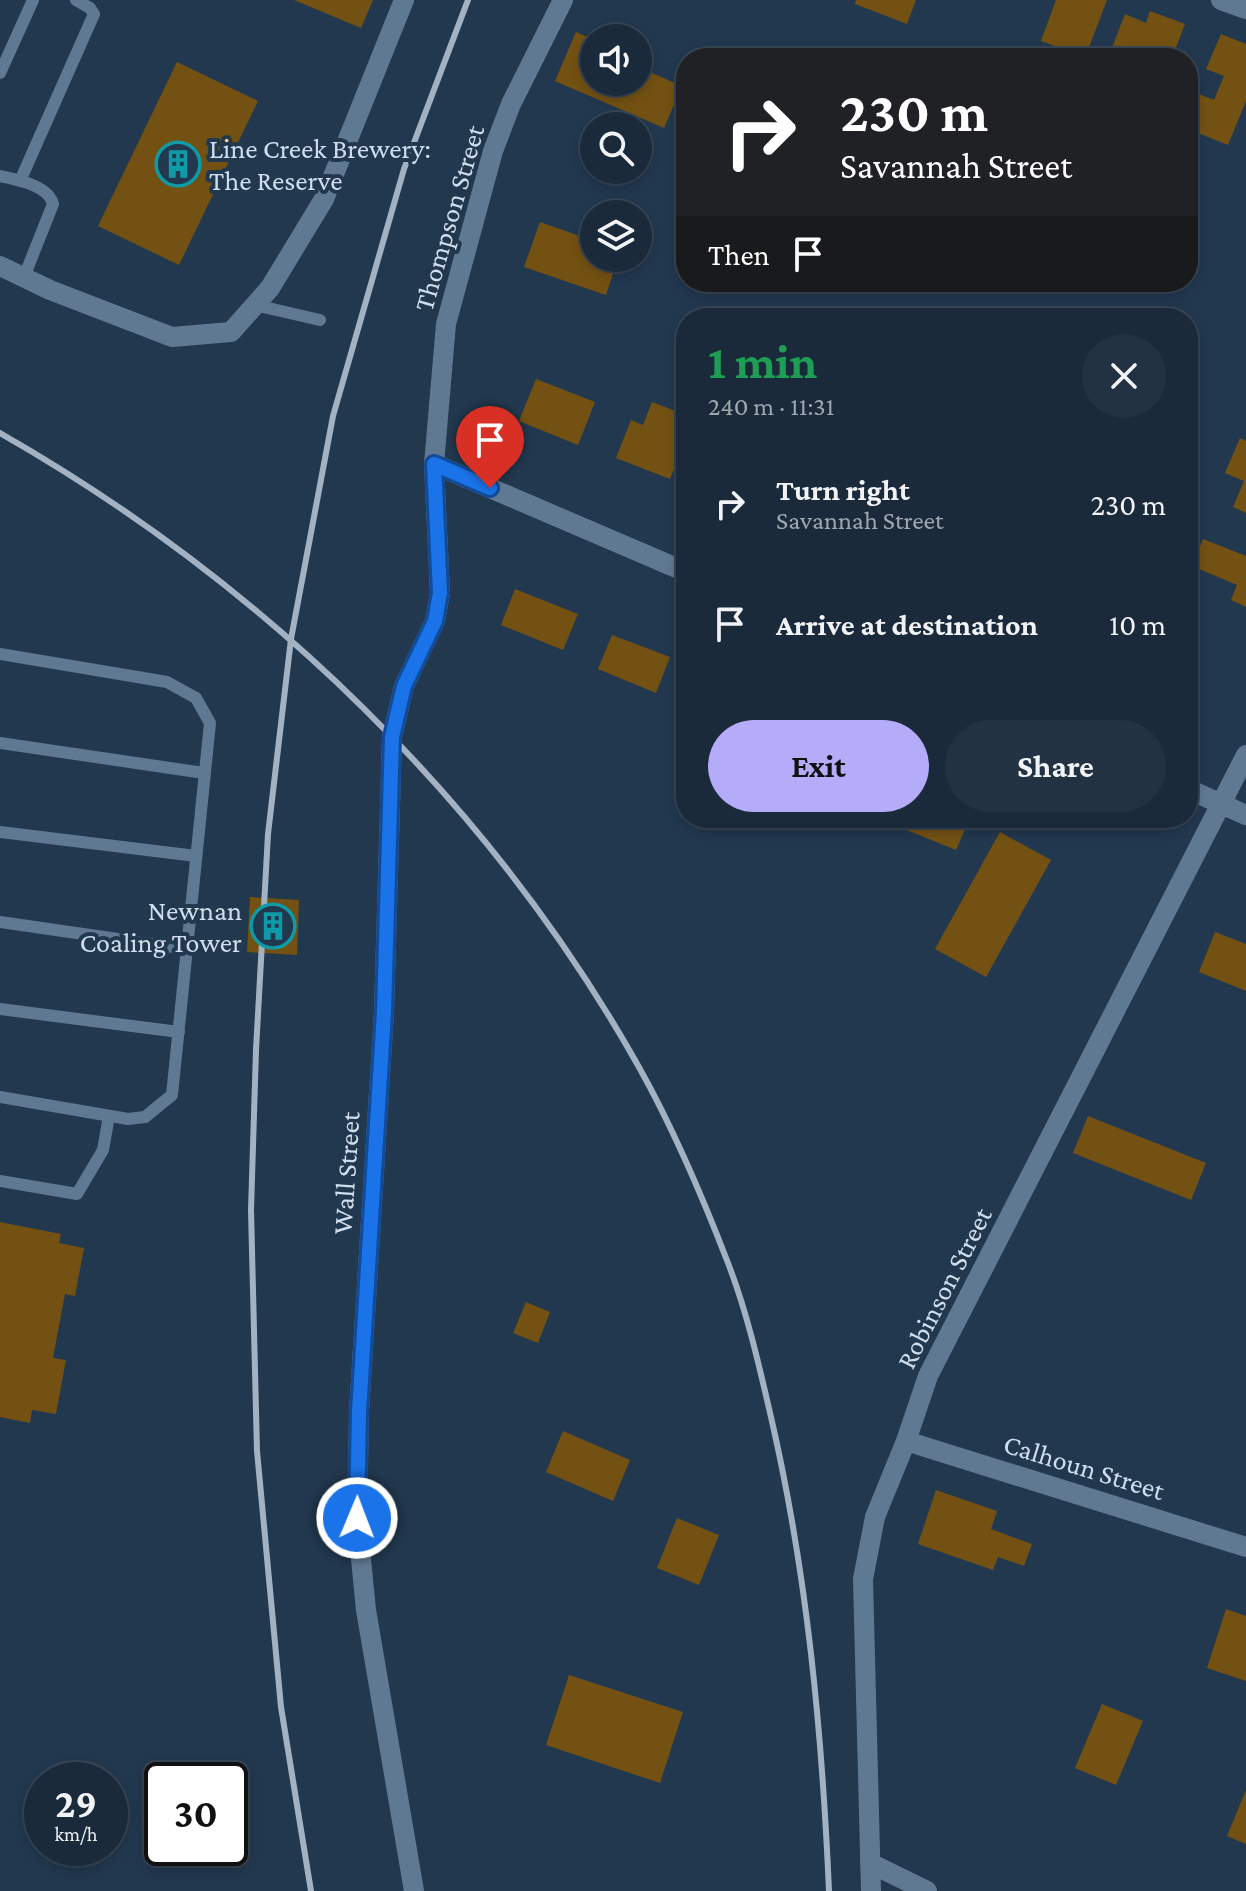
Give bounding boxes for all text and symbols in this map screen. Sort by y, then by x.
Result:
map controls [580,24,652,272]
button: sound [580,24,652,96]
icon: right [708,80,812,184]
text: 230 m [840,81,988,143]
button: search [580,112,652,184]
street label: Thompson Street [408,121,491,315]
place label: Line Creek Brewery: The Reserve [209,133,431,196]
building icon: Line Creek Brewery: The Reserve [154,140,202,188]
text: Savannah Street [840,146,1072,186]
button: layers [580,200,652,272]
icon: arrive [786,232,830,276]
text: Then [708,238,770,271]
button: close [1082,334,1166,418]
text: 1 min [708,335,817,388]
text: 240 m · 11:31 [708,392,834,421]
pin [456,406,524,488]
icon: arrive [468,418,512,462]
text: Turn right [776,473,910,506]
icon: right [708,482,752,526]
text: 230 m [1091,488,1166,521]
text: Savannah Street [776,506,944,535]
icon: arrive [708,602,752,646]
text: Arrive at destination [776,608,1038,641]
text: 10 m [1109,608,1166,641]
button: Exit [708,720,929,812]
button: Share [945,720,1166,812]
place label: Newnan Coaling Tower [80,895,242,958]
building icon: Newnan Coaling Tower [249,902,297,950]
street label: Wall Street [326,1110,366,1235]
street label: Robinson Street [890,1202,998,1374]
street label: Calhoun Street [1000,1428,1169,1506]
position arrow [315,1476,399,1560]
speed limit sign: 30 [144,1762,248,1866]
text: 29 [55,1781,97,1826]
text: km/h [54,1823,98,1845]

